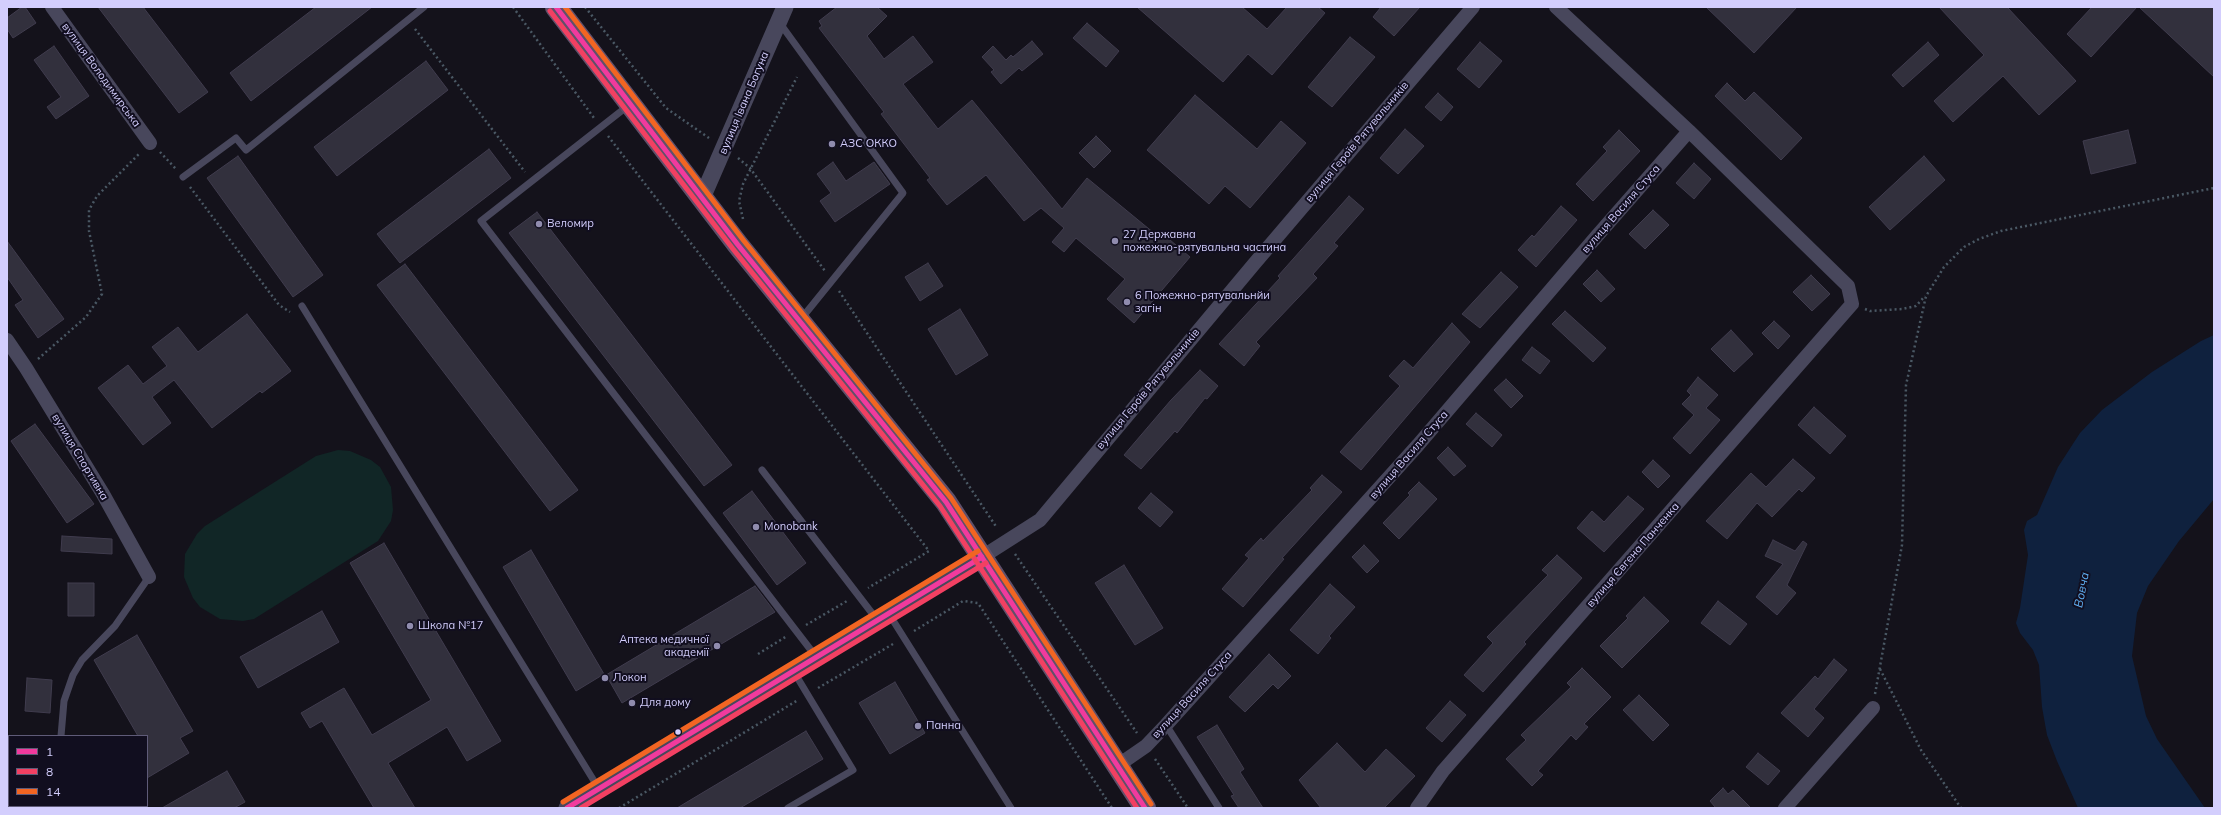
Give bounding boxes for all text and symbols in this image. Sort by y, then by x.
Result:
street label: вулиця Володимирська [59,21,143,129]
street label: вулиця Івана Богуна [716,50,772,156]
street label: вулиця Героїв Рятувальників [1303,79,1411,205]
place label: АЗС ОККО [840,137,897,151]
marker: АЗС ОККО [827,139,837,149]
street label: вулиця Василя Стуса [1579,162,1663,256]
place label: Веломир [547,217,594,231]
marker: Веломир [534,219,544,229]
place label: 27 Державна пожежно-рятувальна частина [1123,228,1286,254]
marker: 27 Державна пожежно-рятувальна частина [1110,236,1120,246]
place label: 6 Пожежно-рятувальнйи загін [1135,289,1270,315]
marker: 6 Пожежно-рятувальнйи загін [1122,297,1132,307]
street label: вулиця Героїв Рятувальників [1094,326,1202,452]
street label: вулиця Василя Стуса [1367,408,1451,502]
street label: вулиця Спортивна [49,411,111,503]
street label: вулиця Євгена Панченка [1584,500,1682,610]
place label: Monobank [764,520,818,534]
marker: Monobank [751,522,761,532]
water label: Вовча [2072,571,2092,609]
place label: Школа №17 [418,619,483,633]
marker: Школа №17 [405,621,415,631]
place label: Аптека медичної академії [619,633,709,659]
marker: Аптека медичної академії [712,641,722,651]
street label: вулиця Василя Стуса [1149,649,1235,741]
place label: Локон [613,671,647,685]
marker: Локон [600,673,610,683]
place label: Для дому [640,696,691,710]
marker: Для дому [627,698,637,708]
place label: Панна [926,719,961,733]
marker: Панна [913,721,923,731]
unlabelled marker [673,727,683,737]
legend [8,735,148,807]
text: 1 [46,744,53,759]
text: 8 [46,764,53,779]
text: 14 [46,784,60,799]

